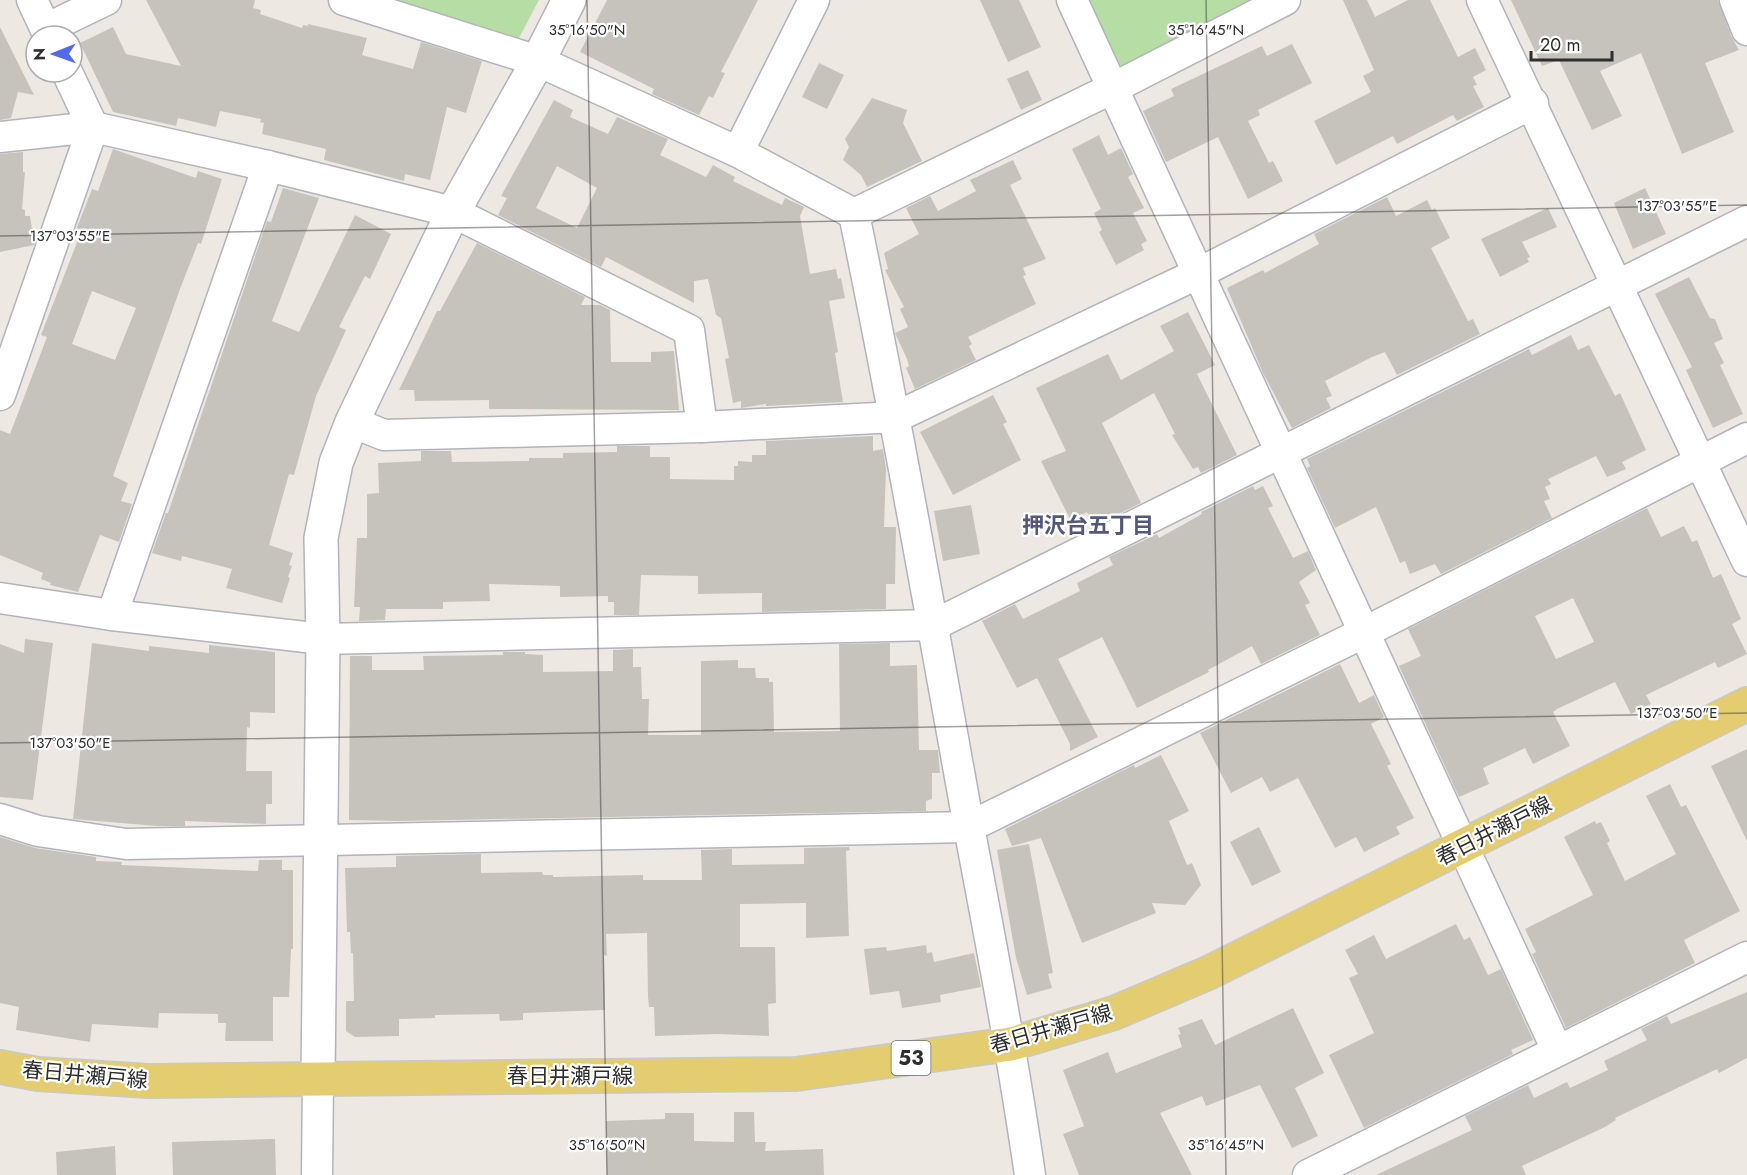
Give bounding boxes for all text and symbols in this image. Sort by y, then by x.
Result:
text: 35°16'50"N [549,19,625,41]
text: 35°16'45"N [1168,19,1244,41]
north arrow [24,24,84,84]
scale bar [1531,24,1612,62]
text: 20 m [1540,32,1580,58]
text: N [28,48,51,61]
text: 137°03'55"E [1637,195,1717,217]
text: 137°03'55"E [30,225,110,247]
district label: 押沢台五丁目 [1022,509,1154,541]
text: 137°03'50"E [1637,702,1717,724]
text: 137°03'50"E [30,732,110,754]
street label: 春日井瀬戸線 [1431,789,1557,873]
street label: 春日井瀬戸線 [986,997,1116,1061]
road number: 53 [892,1041,930,1075]
street label: 春日井瀬戸線 [21,1055,149,1095]
street label: 春日井瀬戸線 [507,1061,633,1091]
text: 35°16'50"N [569,1134,645,1156]
text: 35°16'45"N [1188,1134,1264,1156]

